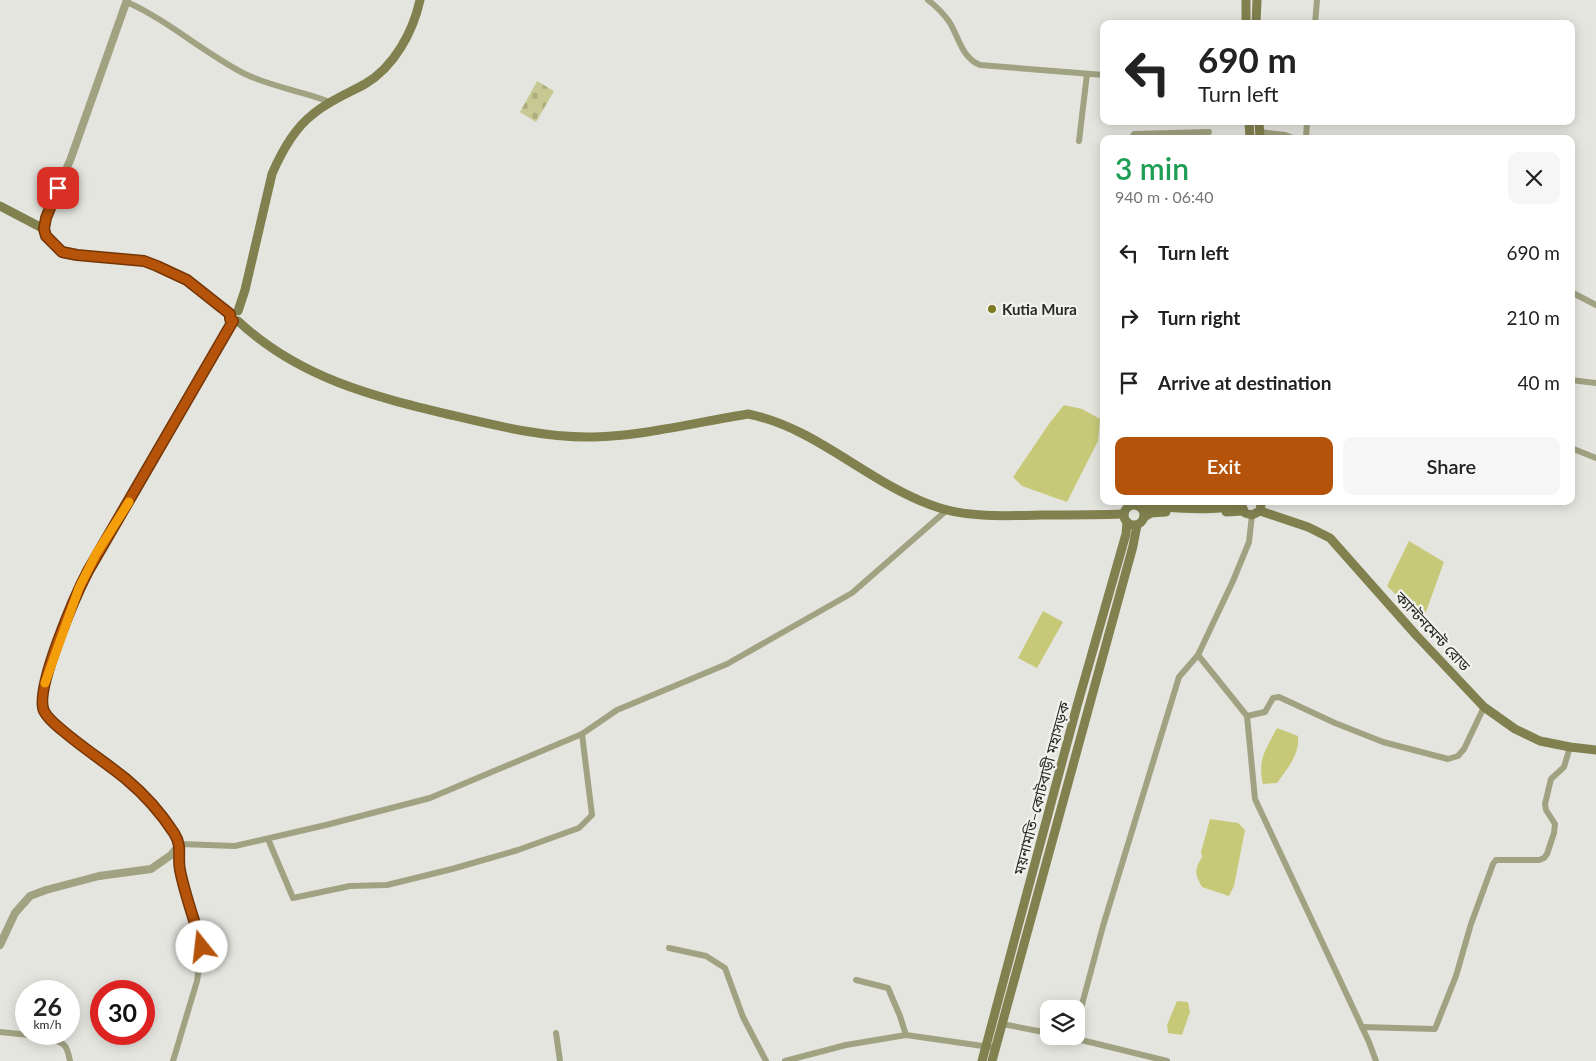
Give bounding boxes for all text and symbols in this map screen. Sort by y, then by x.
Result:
text: 690 m [1198,38,1297,80]
icon: left [1115,40,1180,105]
text: Turn left [1198,80,1279,107]
text: 3 min [1115,150,1189,186]
button: close [1508,152,1560,204]
pin [37,167,79,209]
icon: arrive [44,174,72,202]
text: 940 m · 06:40 [1115,187,1214,206]
icon: left [1115,239,1143,267]
text: Turn left [1158,241,1229,264]
text: 690 m [1506,241,1560,264]
place label: Kutia Mura [1002,300,1077,318]
marker: Kutia Mura [986,303,998,315]
icon: right [1115,304,1143,332]
text: Turn right [1158,306,1240,329]
text: 210 m [1506,306,1560,329]
icon: arrive [1115,369,1143,397]
text: Arrive at destination [1158,371,1331,394]
text: 40 m [1517,371,1560,394]
button: Exit [1115,437,1333,495]
button: Share [1343,437,1560,495]
street label: ক্যান্টনমেন্ট রোড [1391,587,1474,675]
street label: ময়নামতি–কোটবাড়ী মহাসড়ক [1009,699,1073,878]
position arrow [175,920,227,972]
speed limit sign: 30 [90,980,155,1045]
text: 26 [33,991,62,1021]
map controls [1040,1000,1085,1045]
button: layers [1040,1000,1085,1045]
text: km/h [33,1017,62,1032]

